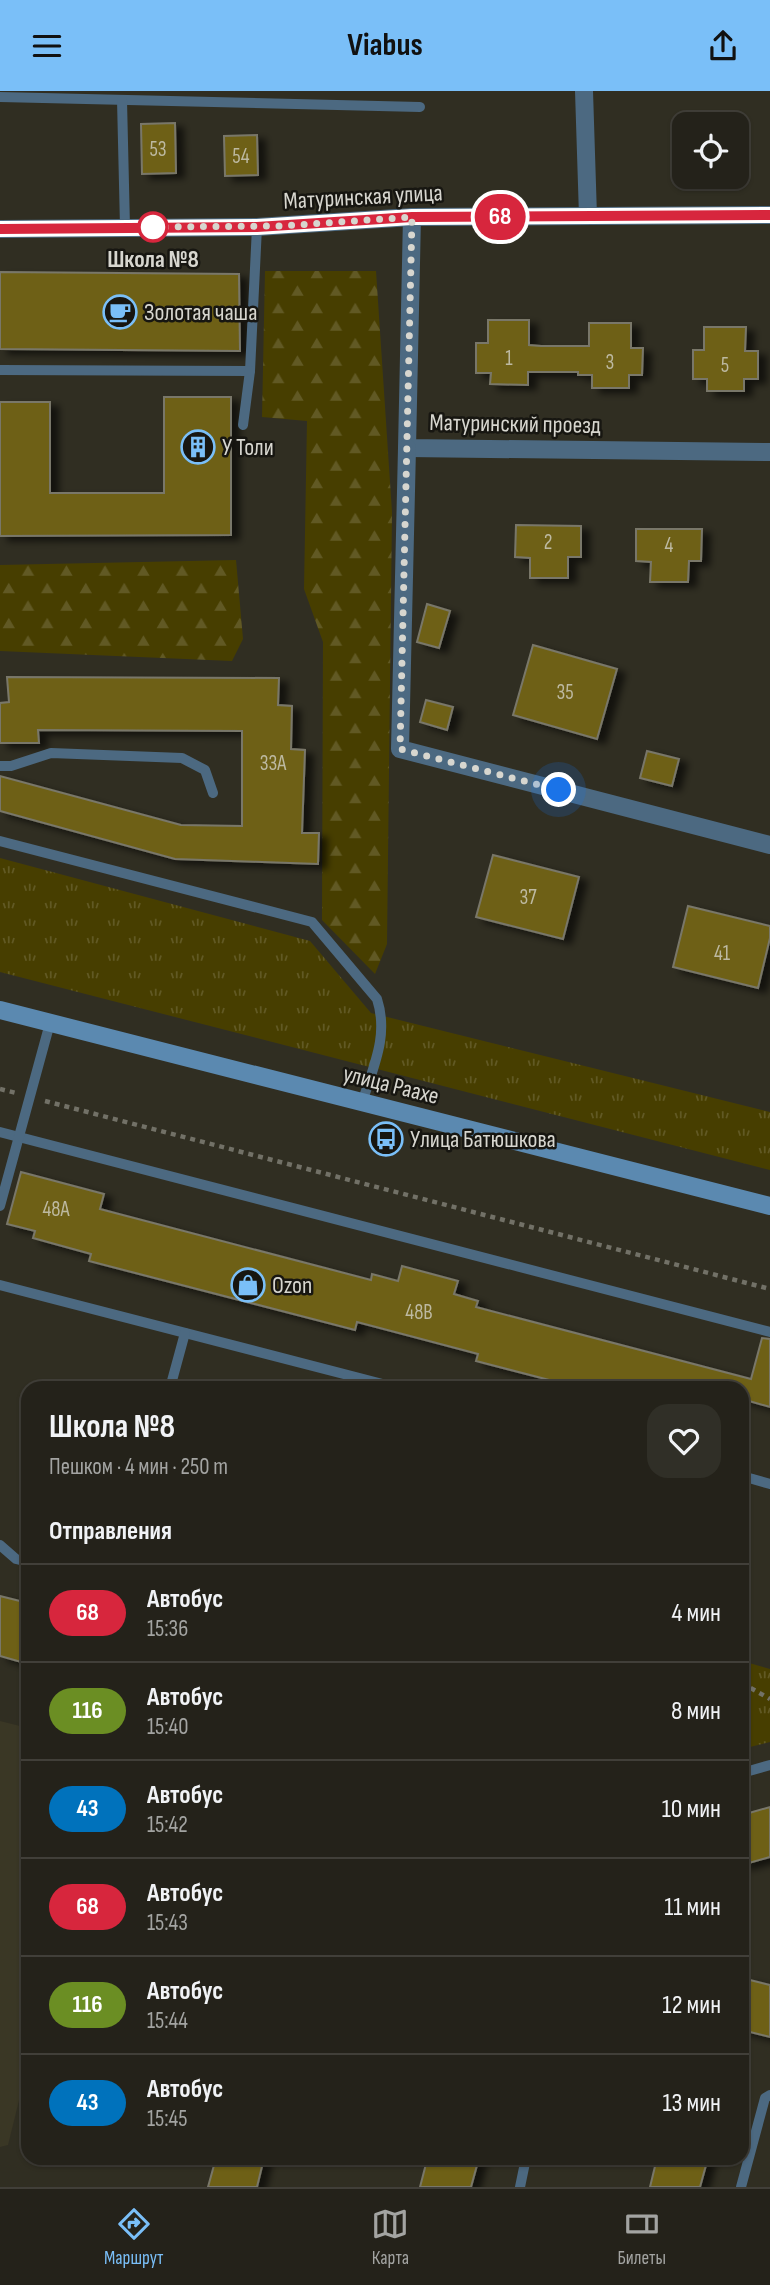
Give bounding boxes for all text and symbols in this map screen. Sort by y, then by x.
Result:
text: Viabus [347,26,423,65]
icon: menu [28,27,66,65]
icon: share [704,27,742,65]
map controls [672,112,749,189]
button: locate [672,112,749,189]
house number: 53 [149,137,167,162]
house number: 54 [232,144,250,169]
street label: Матуринская улица [283,178,443,216]
line badge: 68 [468,194,532,240]
text: 68 [489,202,511,231]
marker: Школа №8 [138,212,168,242]
place label: Школа №8 [107,245,199,274]
cafe icon: Золотая чаша [101,293,139,331]
place label: Золотая чаша [144,298,257,327]
house number: 1 [505,346,513,371]
house number: 3 [606,350,614,375]
house number: 5 [721,353,729,378]
street label: Матуринский проезд [429,408,601,440]
building icon: У Толи [179,428,217,466]
place label: У Толи [222,433,274,462]
house number: 2 [544,530,552,555]
house number: 4 [665,533,674,558]
house number: 35 [556,680,574,705]
house number: 33А [260,751,287,776]
your location [541,772,576,807]
house number: 37 [519,885,537,910]
house number: 41 [714,941,731,966]
street label: улица Раахе [340,1059,442,1111]
bus stop icon: Улица Батюшкова [367,1120,405,1158]
place label: Улица Батюшкова [410,1125,556,1154]
house number: 48А [42,1197,71,1222]
shop icon: Ozon [229,1266,267,1304]
place label: Ozon [272,1271,312,1300]
house number: 48В [405,1300,433,1325]
button: heart [647,1404,721,1478]
text: Школа №8 [49,1407,175,1447]
text: Пешком · 4 мин · 250 m [49,1453,228,1481]
text: Отправления [49,1516,172,1547]
text: Автобус [147,1584,223,1615]
text: 68 [76,1598,99,1627]
text: 4 мин [672,1598,721,1629]
text: 15:36 [147,1615,188,1643]
text: Автобус [147,1682,223,1713]
text: 116 [72,1696,103,1725]
text: 8 мин [671,1696,721,1727]
text: 15:40 [147,1713,189,1741]
text: Автобус [147,1780,223,1811]
text: 43 [77,1794,98,1823]
text: 10 мин [662,1794,721,1825]
text: 15:42 [147,1811,188,1839]
text: Автобус [147,1878,223,1909]
text: 68 [76,1892,99,1921]
text: 11 мин [664,1892,721,1923]
text: 15:43 [147,1909,188,1937]
text: Автобус [147,1976,223,2007]
text: 116 [72,1990,103,2019]
text: 12 мин [662,1990,721,2021]
text: 15:44 [147,2007,188,2035]
text: Автобус [147,2074,223,2105]
text: 43 [77,2088,98,2117]
text: 13 мин [662,2088,721,2119]
text: 15:45 [147,2105,188,2133]
tab: Маршрут [104,2205,163,2270]
tab: Карта [371,2205,409,2270]
tab: Билеты [617,2205,666,2270]

